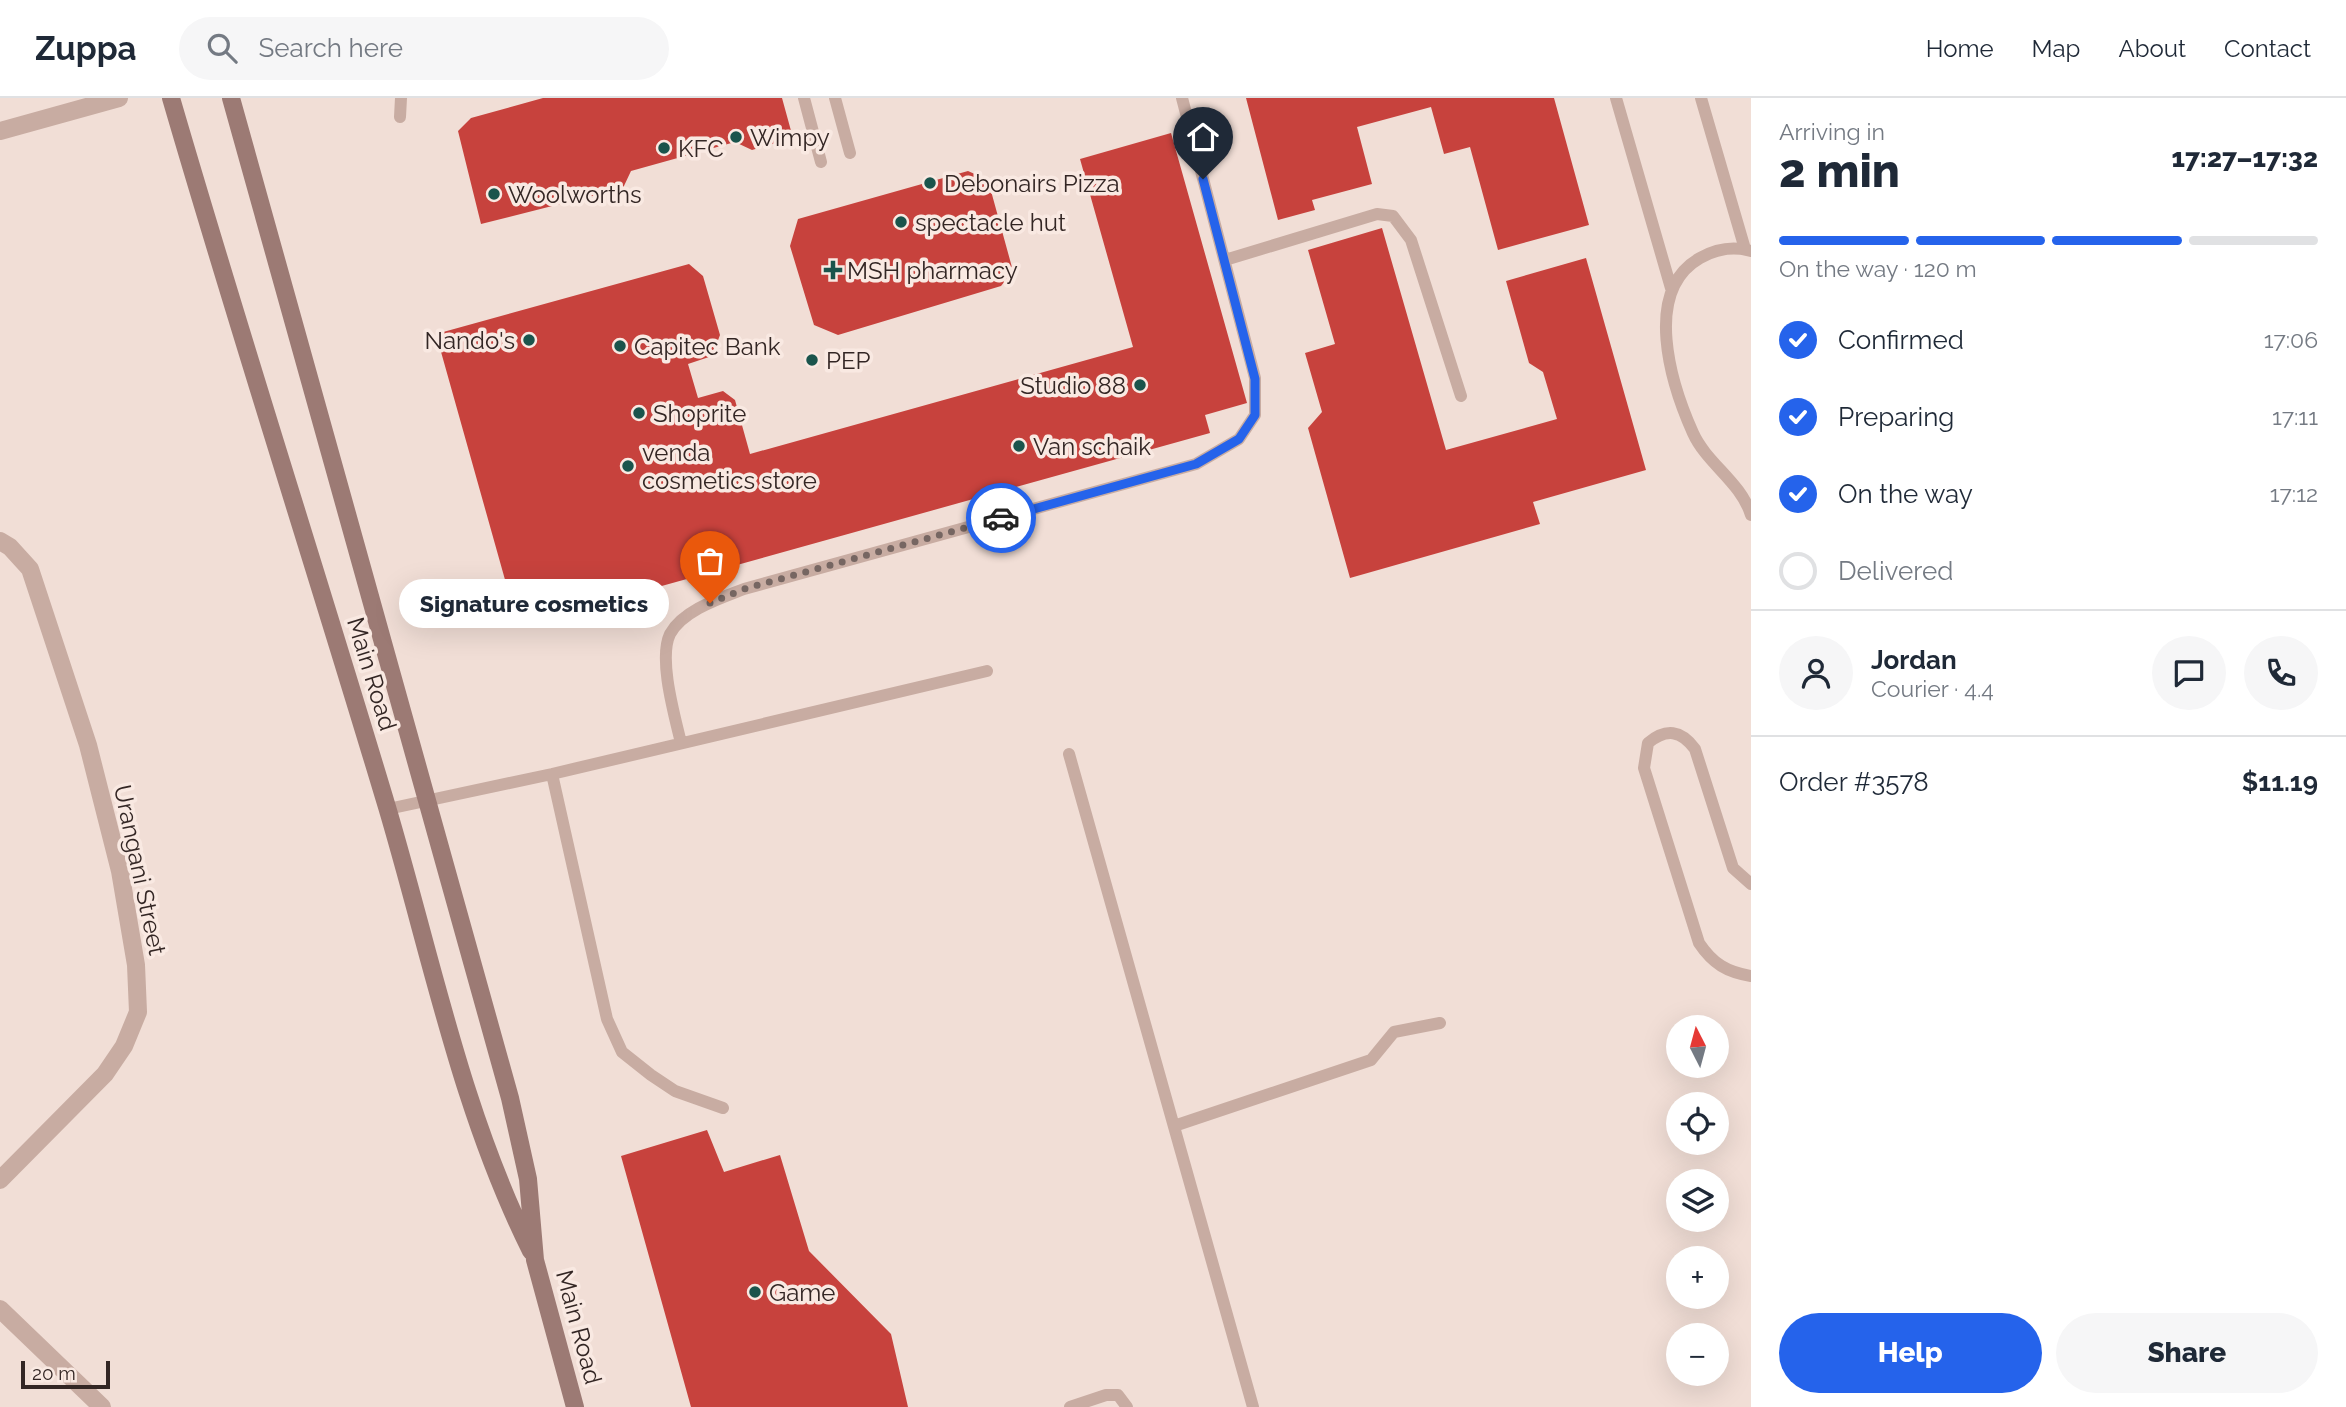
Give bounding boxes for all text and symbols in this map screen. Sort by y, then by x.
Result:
search box [179,17,669,80]
text: Zuppa [35,29,137,68]
icon: search [203,29,241,67]
text: Search here [259,33,403,63]
text: Home [1926,34,1994,63]
text: Map [2032,34,2080,63]
text: About [2118,34,2186,63]
text: Contact [2224,34,2311,63]
pin [1173,107,1233,179]
icon: home [1184,118,1222,156]
text: Arriving in [1779,118,1885,145]
place label: Wimpy [750,123,830,152]
marker: Wimpy [728,129,744,145]
place label: KFC [678,134,724,163]
marker: KFC [656,140,672,156]
text: 17:27–17:32 [2171,143,2318,173]
text: 2 min [1779,144,1900,198]
place label: Debonairs Pizza [944,169,1120,198]
marker: Debonairs Pizza [922,175,938,191]
place label: Woolworths [508,180,642,209]
marker: Woolworths [486,186,502,202]
place label: spectacle hut [915,208,1066,237]
marker: spectacle hut [893,214,909,230]
text: On the way · 120 m [1779,255,1977,282]
place label: MSH pharmacy [847,256,1018,285]
marker: MSH pharmacy [825,262,841,278]
icon: check [1779,321,1817,359]
text: Confirmed [1838,325,1964,355]
place label: Nando's [425,326,515,355]
text: 17:06 [2264,326,2318,353]
marker: Nando's [521,332,537,348]
place label: Capitec Bank [634,332,781,361]
marker: Capitec Bank [612,338,628,354]
place label: PEP [826,346,871,375]
marker: PEP [804,352,820,368]
place label: Studio 88 [1020,371,1126,400]
marker: Studio 88 [1132,377,1148,393]
icon: check [1779,398,1817,436]
place label: Shoprite [653,399,746,428]
text: Preparing [1838,402,1954,432]
text: 17:11 [2272,403,2318,430]
marker: Shoprite [631,405,647,421]
place label: Van schaik [1033,432,1151,461]
place label: venda cosmetics store [642,438,817,495]
marker: Van schaik [1011,438,1027,454]
marker: venda cosmetics store [620,458,636,474]
icon: check [1779,475,1817,513]
text: On the way [1838,479,1973,509]
text: 17:12 [2270,480,2318,507]
courier [966,483,1036,553]
icon: car [982,499,1020,537]
pin [680,531,740,603]
icon: bag [691,542,729,580]
text: Delivered [1838,556,1953,586]
callout: Signature cosmetics [398,578,668,628]
text: Signature cosmetics [420,590,648,617]
street label: Main Road [341,614,403,734]
button: person [1779,636,1853,710]
button: chat [2152,636,2226,710]
button: phone [2244,636,2318,710]
text: Jordan [1871,645,1957,675]
text: Courier · 4.4 [1871,675,1994,702]
text: Order #3578 [1779,767,1929,797]
text: $11.19 [2242,767,2318,797]
street label: Urangani Street [108,782,172,958]
north arrow [1666,1015,1729,1078]
map controls [1666,1015,1729,1386]
button: locate [1666,1092,1729,1155]
button: layers [1666,1169,1729,1232]
button: + [1666,1246,1729,1309]
street label: Main Road [550,1267,608,1387]
place label: Game [769,1278,835,1307]
marker: Game [747,1284,763,1300]
button: Help [1779,1313,2042,1393]
button: Share [2056,1313,2318,1393]
button: − [1666,1323,1729,1386]
scale bar [21,1358,110,1390]
text: 20 m [32,1362,76,1384]

